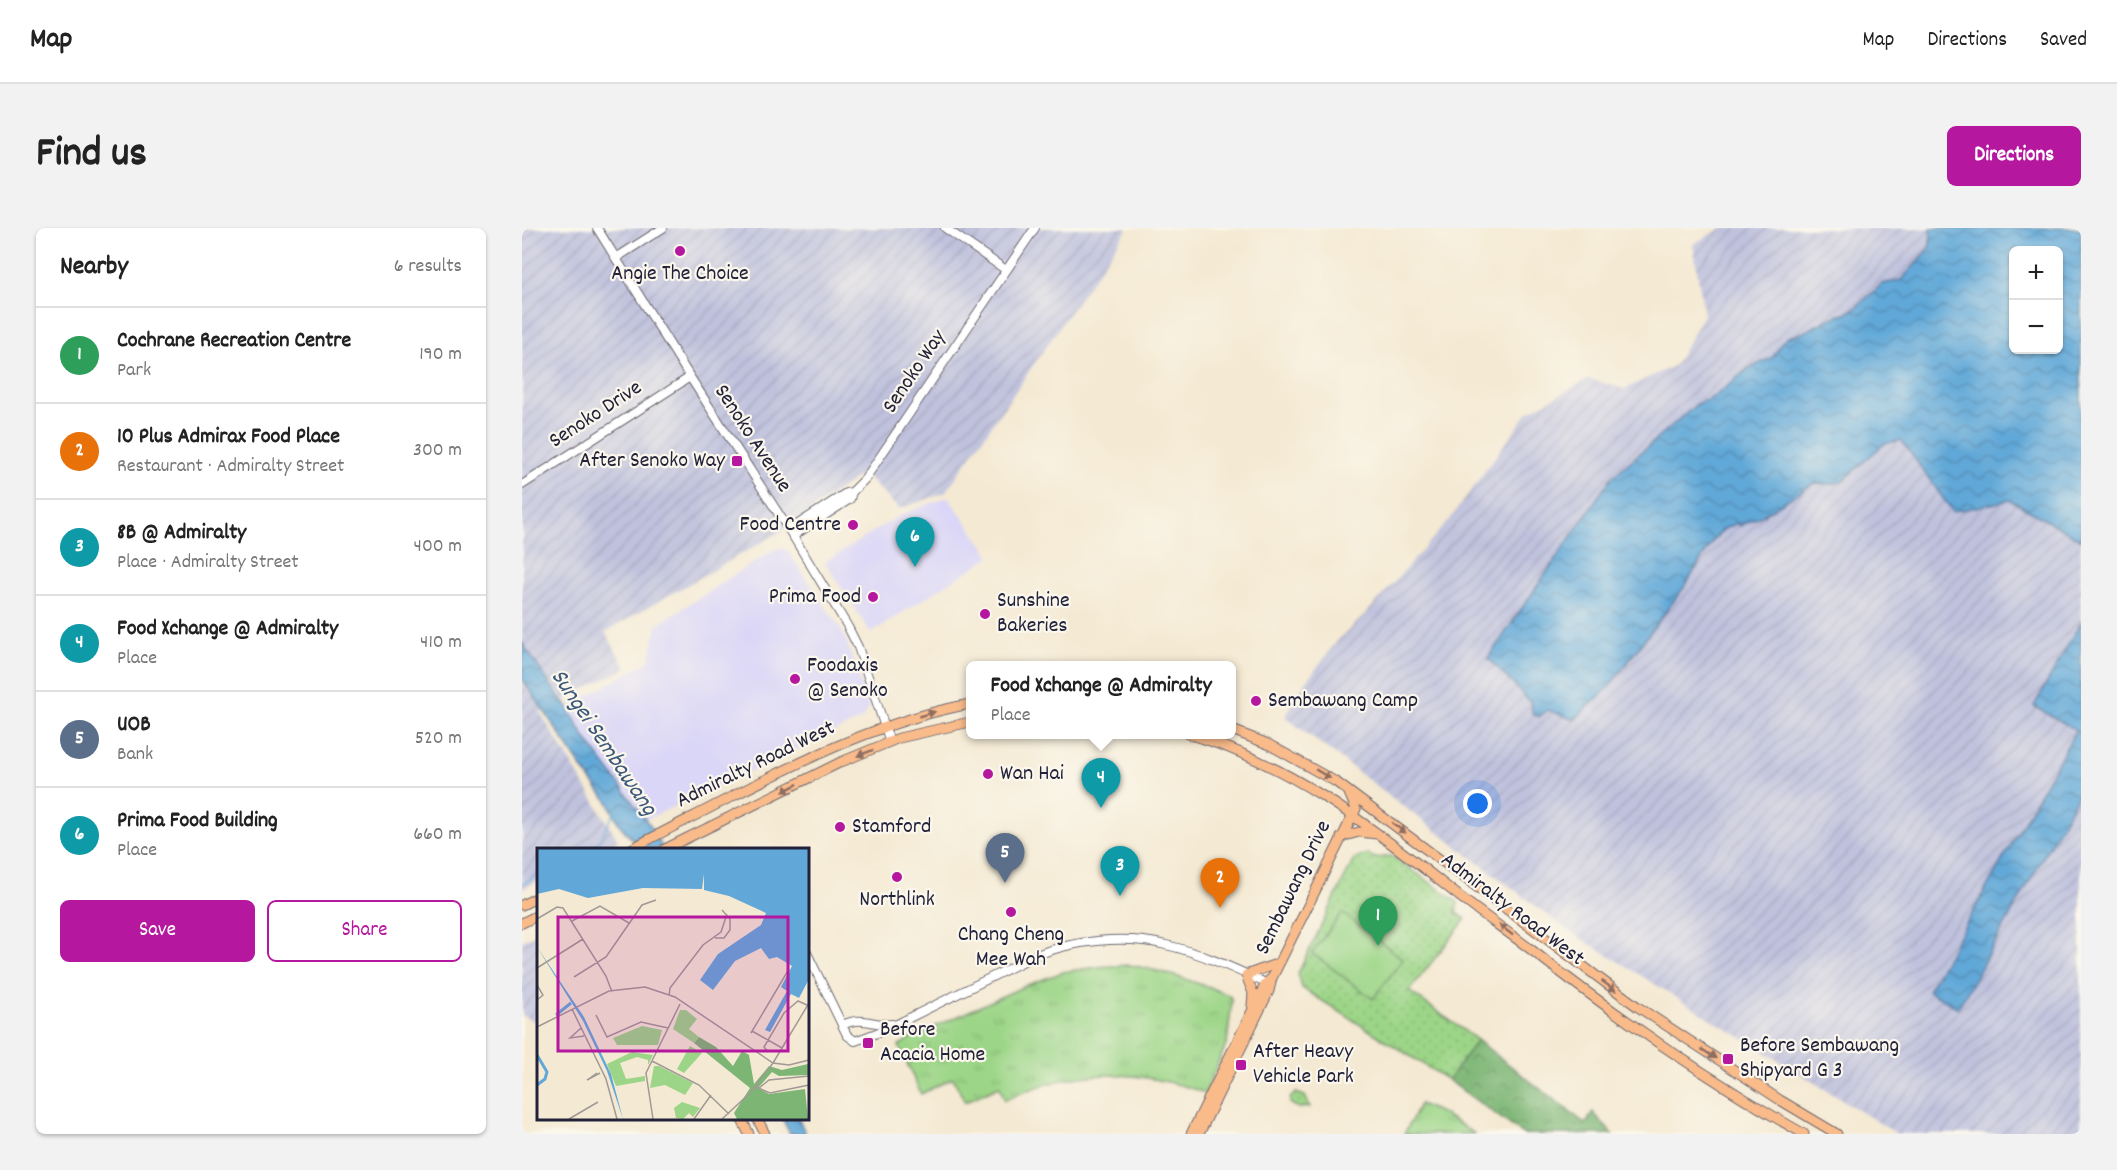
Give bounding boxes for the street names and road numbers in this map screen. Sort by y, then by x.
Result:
street label: Senoko Way [876,323,955,420]
street label: Senoko Drive [543,373,649,457]
street label: Senoko Avenue [705,379,799,499]
street label: Admiralty Road West [671,713,841,817]
street label: Sembawang Drive [1248,816,1340,960]
street label: Admiralty Road West [1434,846,1590,974]

